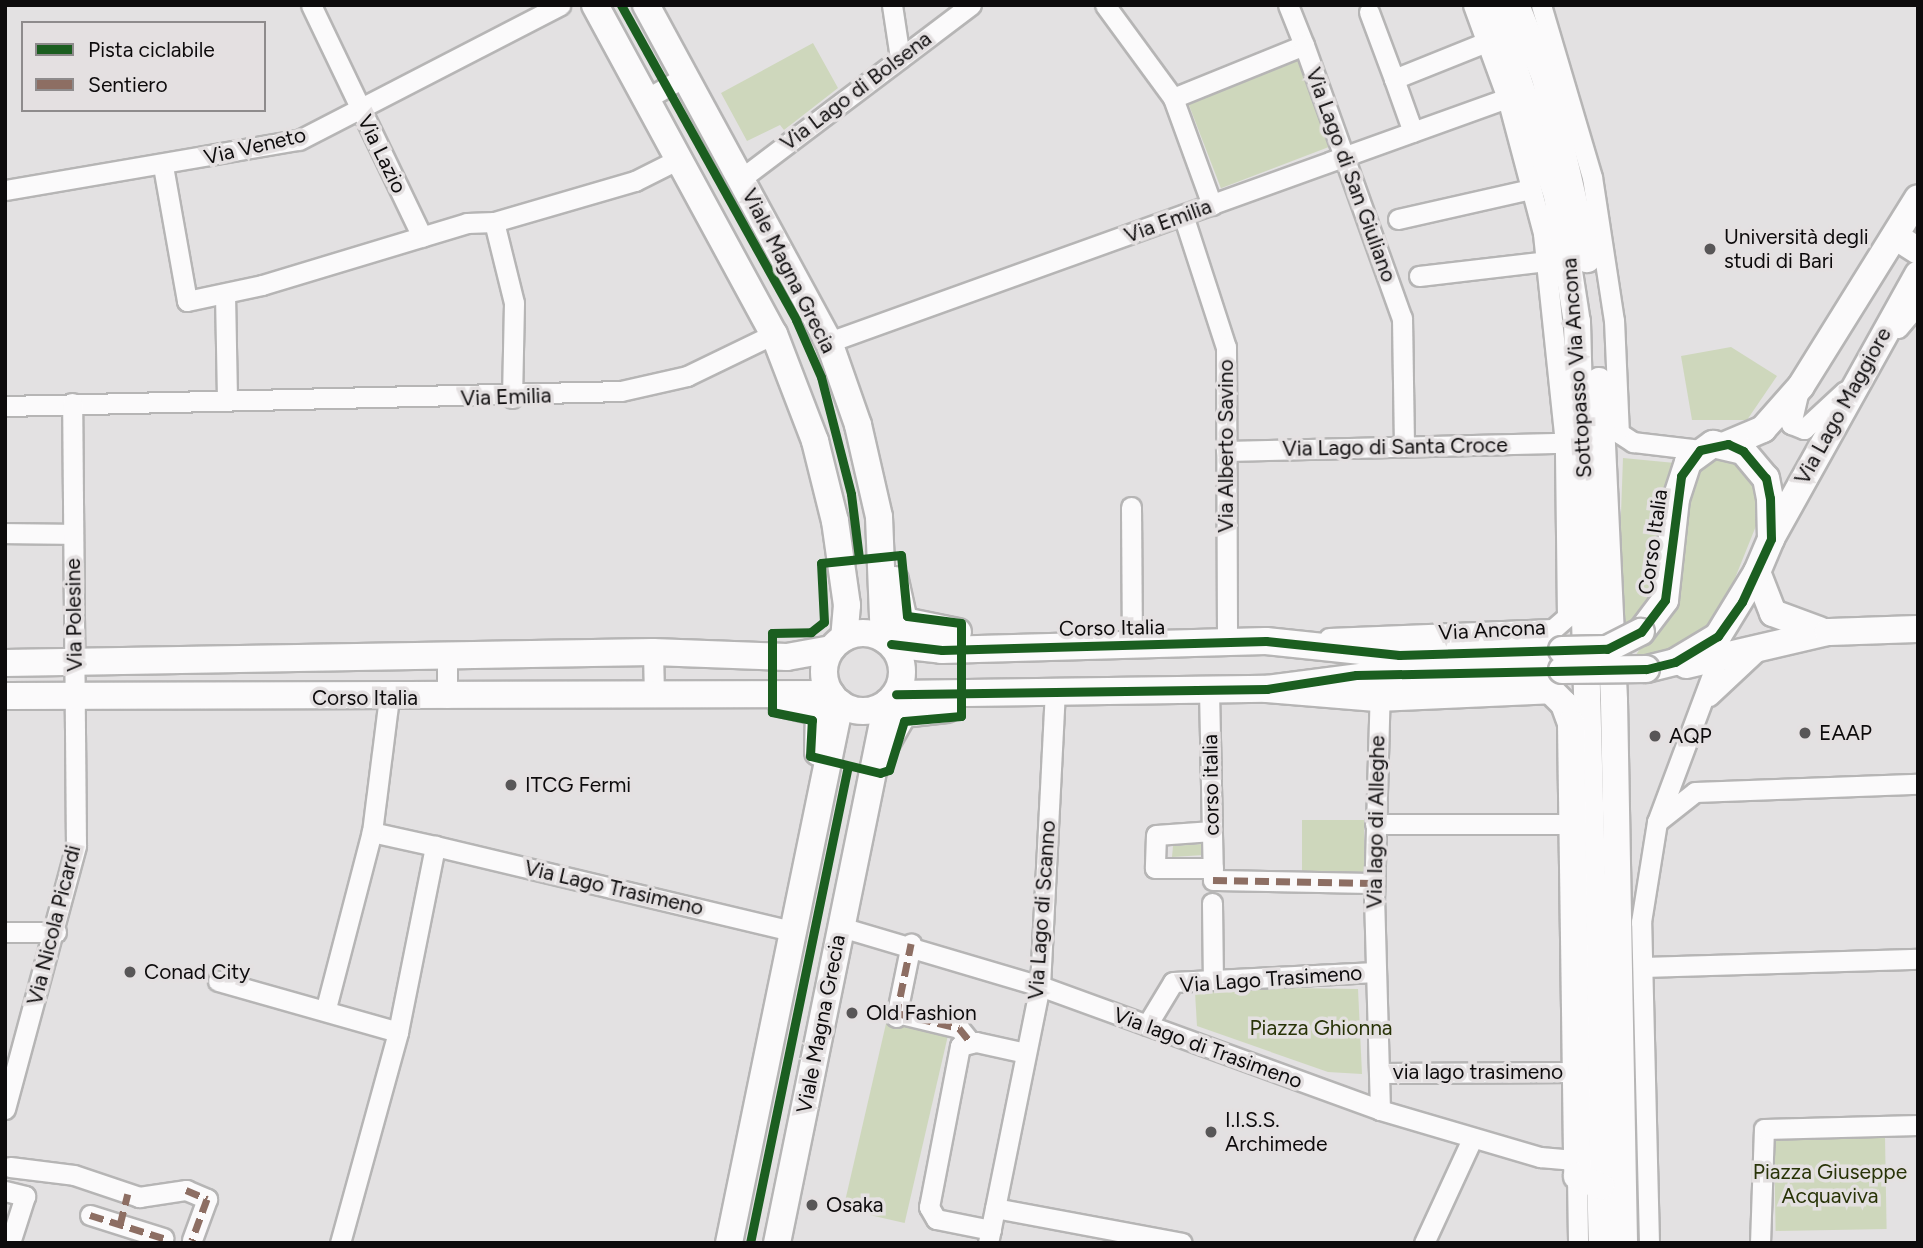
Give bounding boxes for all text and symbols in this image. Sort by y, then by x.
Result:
legend [21,21,266,112]
street label: Via Lago di Bolsena [776,26,936,156]
text: Pista ciclabile [88,37,215,62]
street label: Via Lago di San Giuliano [1300,64,1402,286]
text: Sentiero [88,72,168,97]
street label: Via Lazio [352,111,412,197]
street label: Via Veneto [202,122,308,170]
street label: Viale Magna Grecia [737,185,841,357]
street label: Via Emilia [1121,194,1215,248]
place label: Università degli studi di Bari [1724,224,1869,274]
marker: Università degli studi di Bari [1702,241,1718,257]
street label: Sottopasso Via Ancona [1557,257,1597,479]
street label: Via Lago Maggiore [1789,323,1897,489]
street label: Via Alberto Savino [1213,359,1239,533]
street label: Via Emilia [460,383,552,411]
street label: Via Lago di Santa Croce [1282,432,1508,462]
street label: Corso Italia [1633,488,1673,596]
street label: Via Polesine [60,558,88,672]
street label: Corso Italia [1059,614,1165,642]
street label: Via Ancona [1438,615,1546,645]
street label: Corso Italia [312,685,418,711]
place label: EAAP [1819,720,1872,746]
place label: AQP [1669,723,1712,749]
marker: EAAP [1797,725,1813,741]
marker: AQP [1647,728,1663,744]
street label: corso italia [1198,734,1224,836]
street label: Via lago di Alleghe [1362,735,1390,909]
place label: ITCG Fermi [525,772,631,798]
marker: ITCG Fermi [503,777,519,793]
street label: Via Lago di Scanno [1023,820,1061,1000]
street label: Via Nicola Picardi [22,842,86,1008]
street label: Via Lago Trasimeno [522,855,706,921]
street label: Viale Magna Grecia [791,933,851,1115]
place label: Conad City [144,959,250,985]
street label: Via Lago Trasimeno [1179,960,1363,998]
marker: Conad City [122,964,138,980]
place label: Old Fashion [866,1000,977,1026]
street label: Via lago di Trasimeno [1110,1002,1306,1094]
marker: Old Fashion [844,1005,860,1021]
park label: Piazza Ghionna [1249,1015,1393,1041]
street label: via lago trasimeno [1393,1059,1563,1085]
place label: I.I.S.S. Archimede [1225,1107,1327,1157]
marker: I.I.S.S. Archimede [1203,1124,1219,1140]
park label: Piazza Giuseppe Acquaviva [1753,1159,1907,1209]
place label: Osaka [826,1192,883,1218]
marker: Osaka [804,1197,820,1213]

